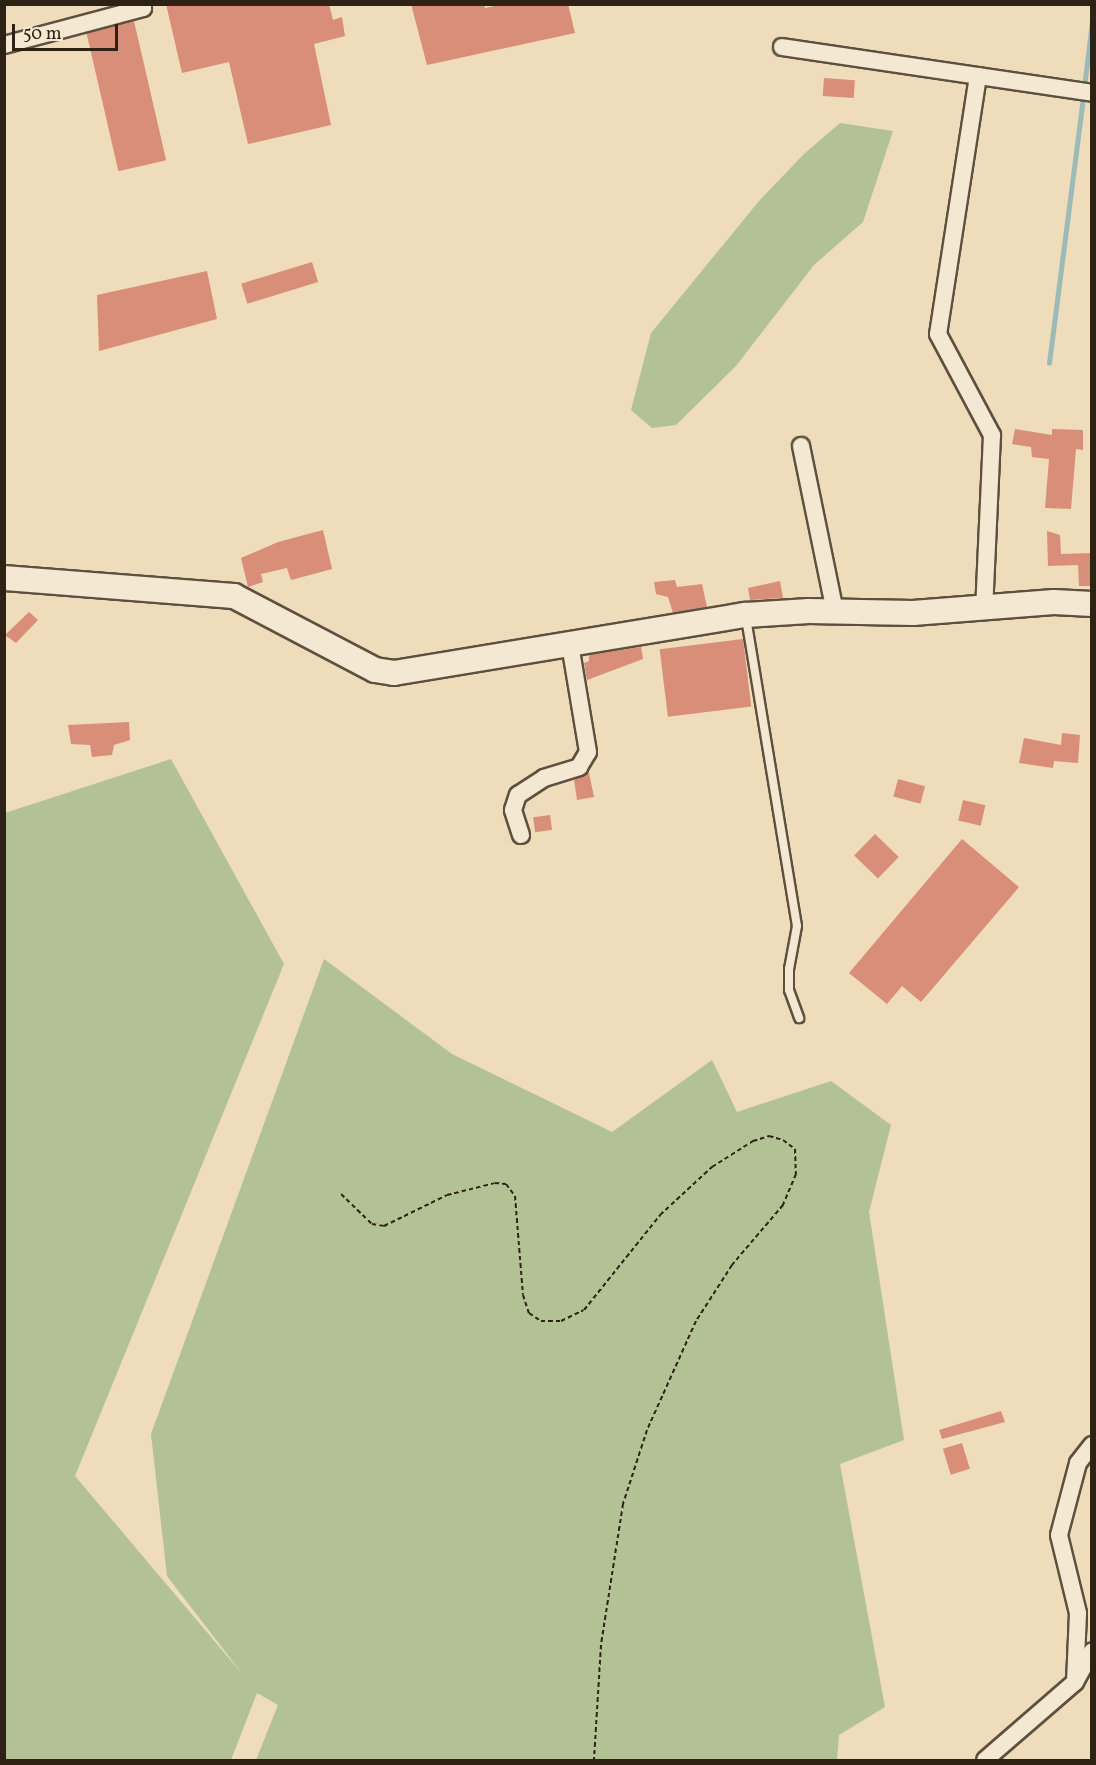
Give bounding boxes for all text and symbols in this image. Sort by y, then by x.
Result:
scale bar [15,12,122,50]
text: 50 m [23,22,62,47]

